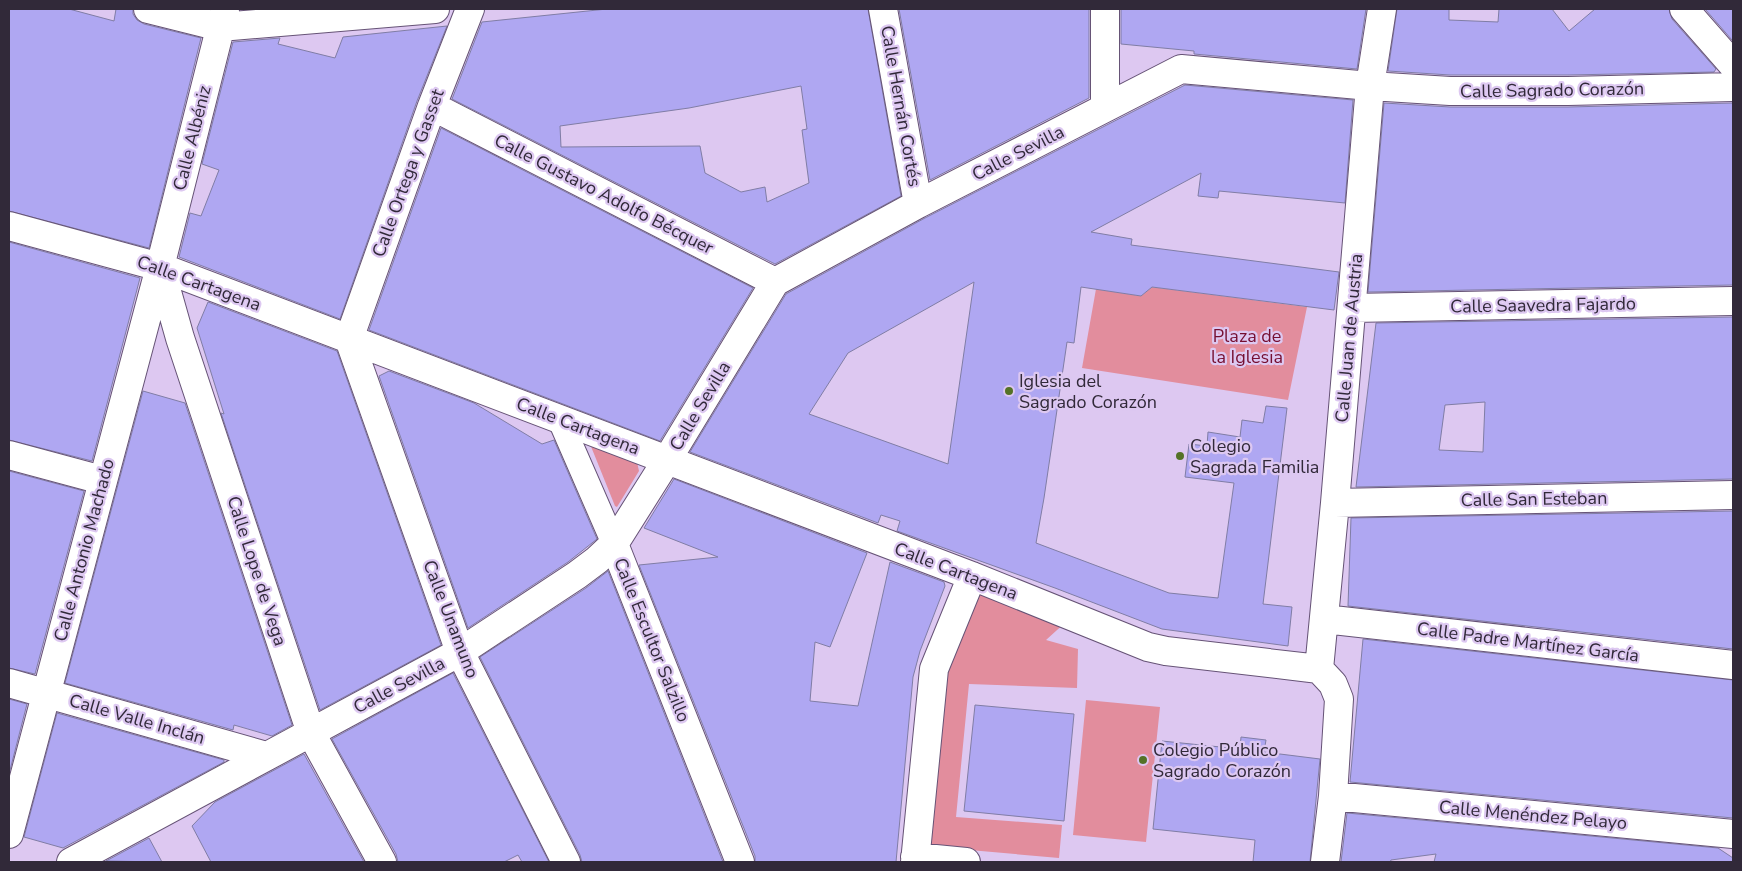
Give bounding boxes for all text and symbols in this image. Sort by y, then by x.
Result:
street label: Calle Hernán Cortés [875,23,927,189]
street label: Calle Sagrado Corazón [1460,76,1644,104]
street label: Calle Albéniz [167,83,217,193]
street label: Calle Ortega y Gasset [366,85,450,260]
street label: Calle Sevilla [968,120,1068,186]
street label: Calle Gustavo Adolfo Bécquer [490,128,718,260]
street label: Calle Cartagena [134,249,264,317]
street label: Calle Juan de Austria [1330,253,1368,423]
street label: Calle Saavedra Fajardo [1450,291,1636,319]
park label: Plaza de la Iglesia [1211,324,1283,369]
street label: Calle Sevilla [664,357,736,455]
place label: Iglesia del Sagrado Corazón [1019,369,1157,414]
marker: Iglesia del Sagrado Corazón [1003,385,1015,397]
street label: Calle Cartagena [513,391,643,461]
place label: Colegio Sagrada Familia [1190,434,1319,479]
marker: Colegio Sagrada Familia [1174,450,1186,462]
street label: Calle Antonio Machado [48,456,120,644]
street label: Calle San Esteban [1461,486,1607,512]
street label: Calle Lope de Vega [221,493,293,649]
street label: Calle Cartagena [891,536,1021,606]
street label: Calle Escultor Salzillo [608,554,696,726]
street label: Calle Unamuno [417,556,485,682]
street label: Calle Padre Martínez García [1416,616,1640,668]
street label: Calle Sevilla [349,651,449,719]
street label: Calle Valle Inclán [66,688,208,750]
place label: Colegio Público Sagrado Corazón [1153,738,1291,783]
marker: Colegio Público Sagrado Corazón [1137,754,1149,766]
street label: Calle Menéndez Pelayo [1438,795,1628,835]

